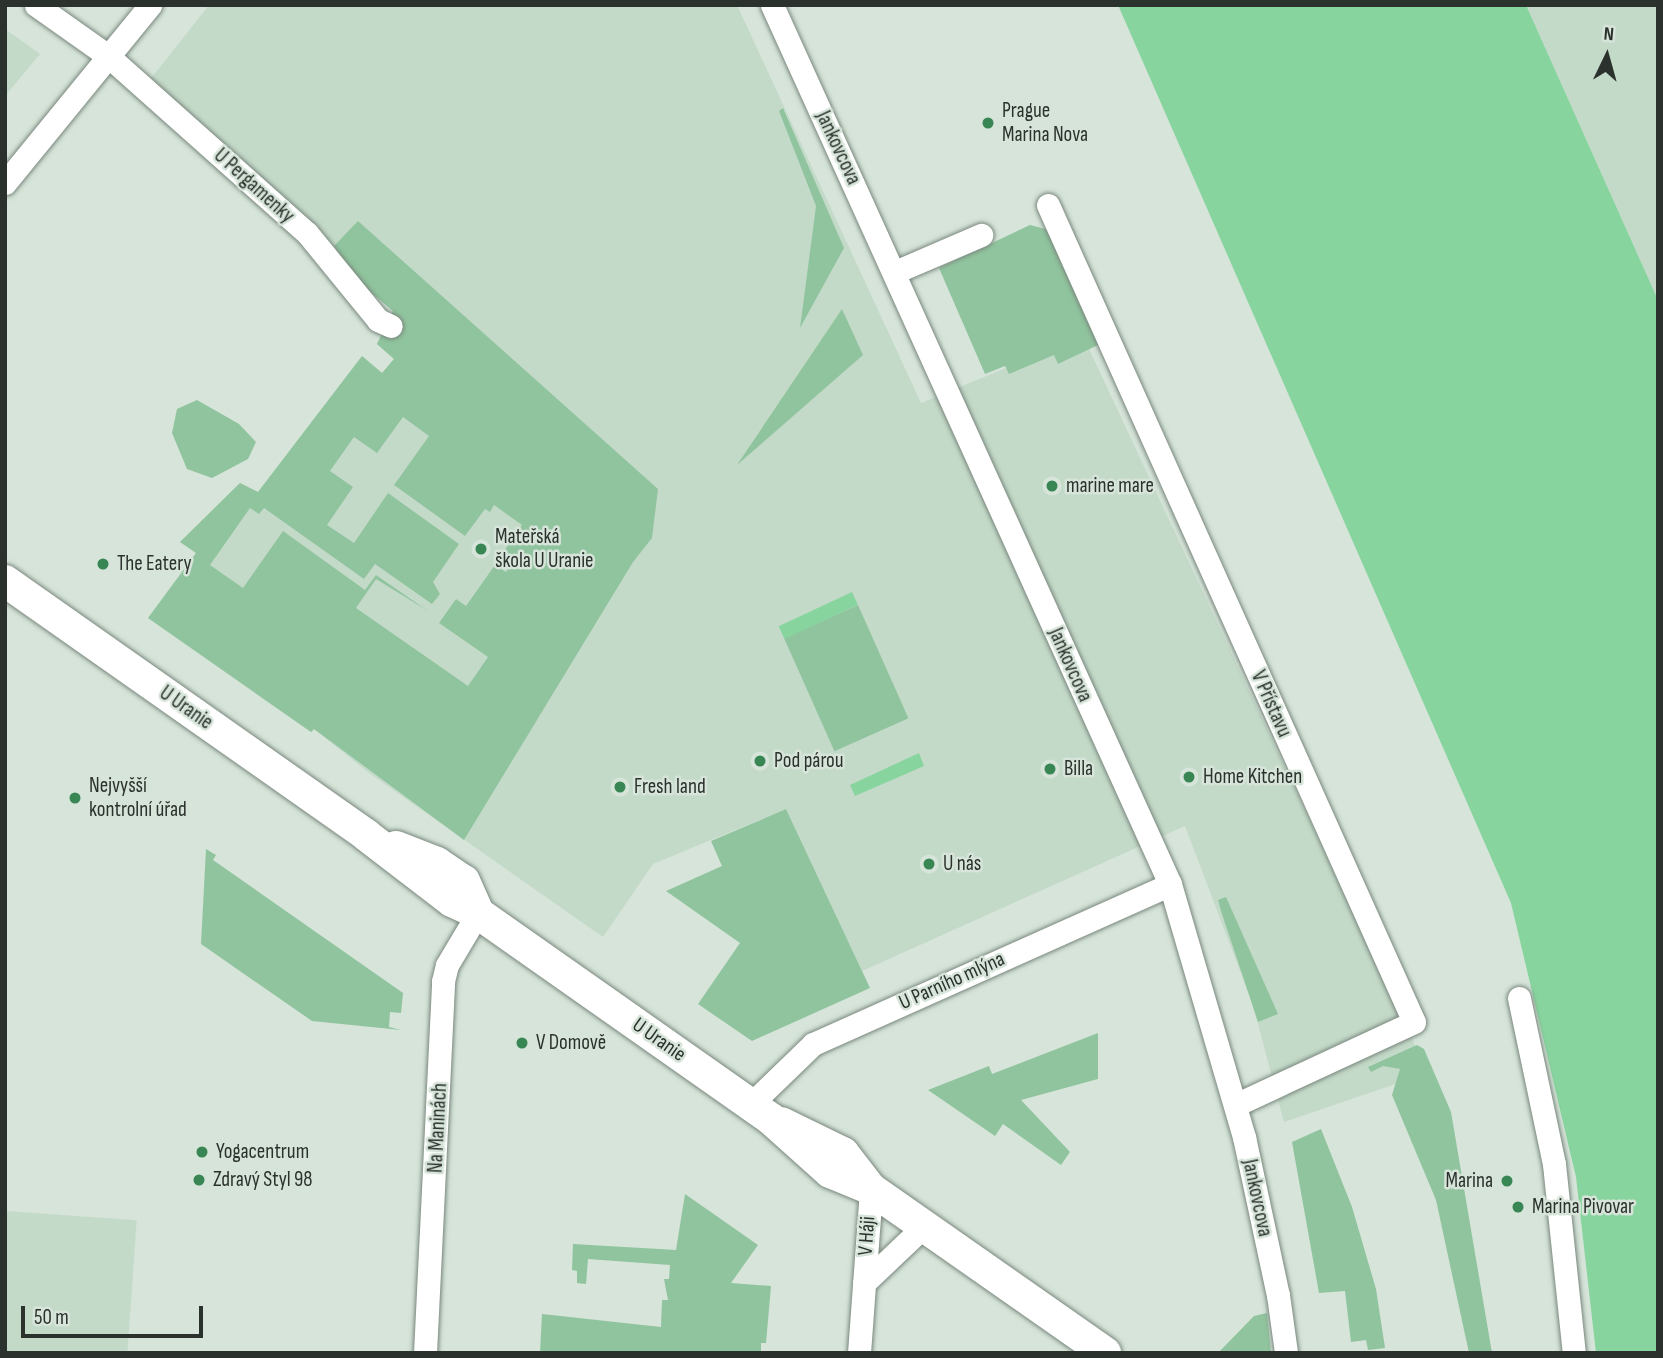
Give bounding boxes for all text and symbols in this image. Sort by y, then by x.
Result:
north arrow [1572,21,1642,91]
text: N [1603,23,1615,46]
place label: Prague Marina Nova [1002,98,1088,148]
street label: Jankovcova [810,107,866,189]
marker: Prague Marina Nova [980,115,996,131]
street label: U Pergamenky [209,143,299,229]
place label: marine mare [1066,473,1154,499]
marker: marine mare [1044,478,1060,494]
place label: Mateřská škola U Uranie [495,524,594,574]
marker: Mateřská škola U Uranie [473,541,489,557]
place label: The Eatery [117,551,192,577]
marker: The Eatery [95,556,111,572]
street label: Jankovcova [1043,624,1097,706]
street label: V Přístavu [1245,667,1297,741]
street label: U Uranie [155,681,217,735]
place label: Pod párou [774,748,844,774]
marker: Pod párou [752,753,768,769]
place label: Billa [1064,756,1093,782]
marker: Billa [1042,761,1058,777]
place label: Home Kitchen [1203,764,1302,790]
marker: Home Kitchen [1181,769,1197,785]
place label: Nejvyšší kontrolní úřad [89,773,187,823]
place label: Fresh land [634,774,706,800]
marker: Fresh land [612,779,628,795]
marker: Nejvyšší kontrolní úřad [67,790,83,806]
place label: U nás [943,851,981,877]
marker: U nás [921,856,937,872]
street label: U Parního mlýna [895,947,1009,1015]
street label: U Uranie [628,1013,690,1067]
place label: V Domově [536,1030,606,1056]
marker: V Domově [514,1035,530,1051]
street label: Na Maninách [423,1082,453,1174]
place label: Yogacentrum [216,1139,309,1165]
marker: Yogacentrum [194,1144,210,1160]
street label: Jankovcova [1237,1157,1277,1239]
place label: Zdravý Styl 98 [213,1167,313,1193]
place label: Marina [1445,1168,1493,1194]
marker: Zdravý Styl 98 [191,1172,207,1188]
marker: Marina [1499,1173,1515,1189]
place label: Marina Pivovar [1532,1194,1634,1220]
marker: Marina Pivovar [1510,1199,1526,1215]
street label: V Háji [853,1216,881,1256]
scale bar [24,1292,206,1336]
text: 50 m [34,1305,69,1330]

